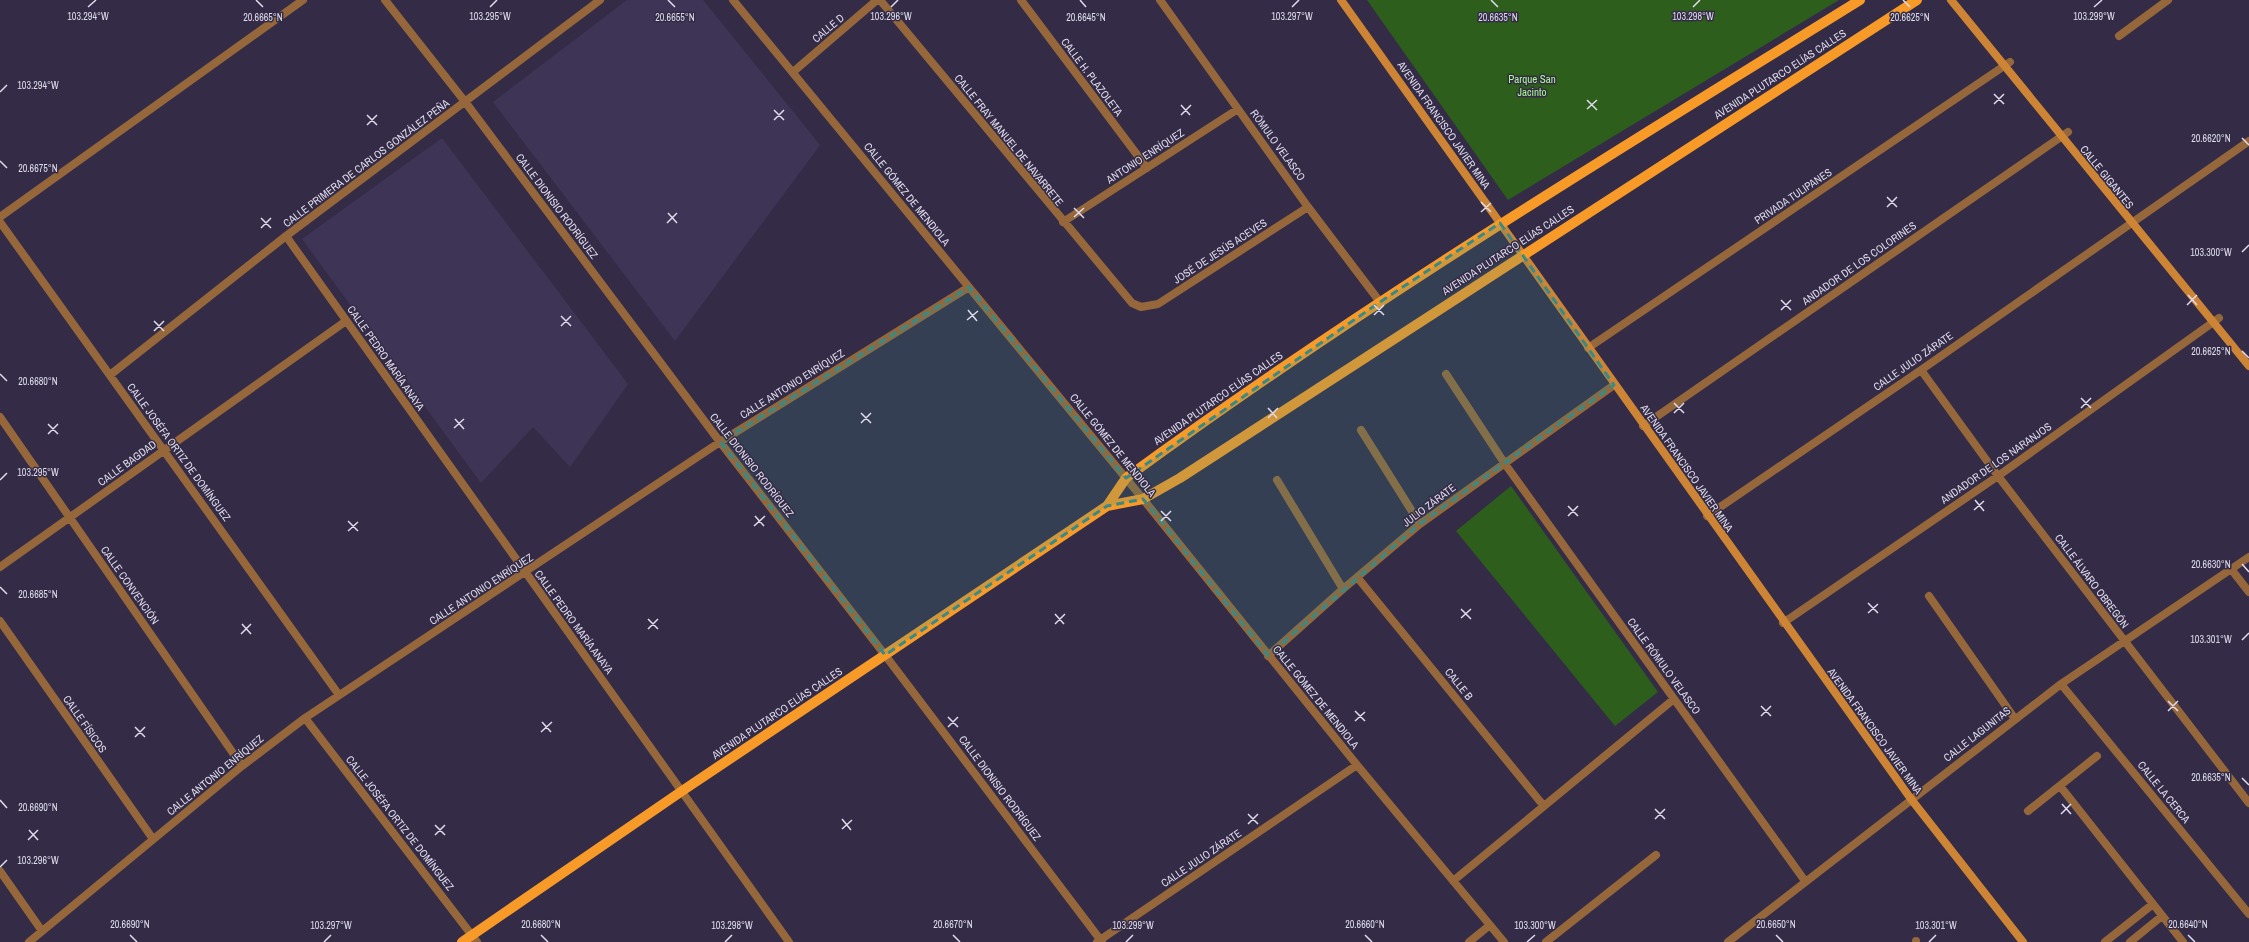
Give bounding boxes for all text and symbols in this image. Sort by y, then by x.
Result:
text: 103.294°W [67,10,109,23]
text: 103.295°W [469,10,511,23]
text: 103.296°W [870,10,912,23]
text: 103.297°W [1271,10,1313,23]
text: 103.298°W [1672,10,1714,23]
text: 103.299°W [2073,10,2115,23]
text: 20.6665°N [243,11,283,24]
text: 20.6655°N [655,11,695,24]
street label: CALLE D [809,11,847,45]
text: 20.6645°N [1066,11,1106,24]
text: 20.6635°N [1478,11,1518,24]
text: 20.6625°N [1890,11,1930,24]
street label: AVENIDA PLUTARCO ELÍAS CALLES [1711,26,1849,123]
street label: CALLE H. PLAZOLETA [1058,35,1126,120]
street label: AVENIDA FRANCISCO JAVIER MINA [1394,58,1494,192]
street label: CALLE FRAY MANUEL DE NAVARRETE [951,71,1067,209]
park label: Parque San Jacinto [1508,72,1556,99]
text: 103.294°W [17,79,59,92]
street label: CALLE PRIMERA DE CARLOS GONZÁLEZ PEÑA [280,95,453,230]
street label: RÓMULO VELASCO [1247,107,1309,183]
street label: ANTONIO ENRÍQUEZ [1103,125,1187,187]
text: 20.6620°N [2191,132,2231,145]
street label: CALLE GÓMEZ DE MENDIOLA [861,140,954,249]
street label: CALLE GIGANTES [2077,142,2137,212]
street label: CALLE DIONISIO RODRÍGUEZ [513,151,601,262]
text: 20.6675°N [18,162,58,175]
street label: PRIVADA TULIPANES [1752,165,1834,227]
street label: AVENIDA PLUTARCO ELÍAS CALLES [1439,202,1577,299]
street label: JOSÉ DE JESÚS ACEVES [1171,216,1269,286]
street label: ANDADOR DE LOS COLORINES [1798,218,1919,308]
text: 103.300°W [2190,246,2232,259]
street label: CALLE PEDRO MARÍA ANAYA [344,303,428,414]
street label: CALLE JULIO ZÁRATE [1870,328,1956,394]
text: 20.6625°N [2191,345,2231,358]
street label: CALLE ANTONIO ENRÍQUEZ [737,346,847,422]
street label: AVENIDA PLUTARCO ELÍAS CALLES [1150,348,1285,449]
text: 20.6680°N [18,375,58,388]
street label: CALLE JOSÉFA ORTIZ DE DOMÍNGUEZ [124,380,234,524]
street label: CALLE GÓMEZ DE MENDIOLA [1067,391,1160,500]
street label: AVENIDA FRANCISCO JAVIER MINA [1637,401,1737,535]
street label: CALLE DIONISIO RODRÍGUEZ [707,410,797,520]
street label: ANDADOR DE LOS NARANJOS [1937,419,2054,507]
street label: CALLE BAGDAD [95,437,159,489]
text: 103.295°W [17,466,59,479]
street label: JULIO ZÁRATE [1400,480,1458,530]
street label: CALLE ÁLVARO OBREGÓN [2052,531,2132,631]
street label: CALLE CONVENCIÓN [98,543,162,627]
street label: CALLE ANTONIO ENRÍQUEZ [427,550,536,628]
text: 20.6630°N [2191,558,2231,571]
street label: CALLE PEDRO MARÍA ANAYA [532,567,617,677]
text: 20.6685°N [18,588,58,601]
street label: CALLE RÓMULO VELASCO [1624,615,1704,717]
text: 103.301°W [2190,633,2232,646]
street label: CALLE GÓMEZ DE MENDIOLA [1270,643,1363,752]
street label: AVENIDA PLUTARCO ELÍAS CALLES [708,664,845,763]
street label: AVENIDA FRANCISCO JAVIER MINA [1824,664,1926,798]
street label: CALLE B [1442,665,1476,703]
street label: CALLE FÍSICOS [60,692,110,756]
street label: CALLE LAGUNITAS [1941,703,2013,765]
street label: CALLE ANTONIO ENRÍQUEZ [164,731,267,818]
street label: CALLE DIONISIO RODRÍGUEZ [956,733,1044,844]
street label: CALLE JOSÉFA ORTIZ DE DOMÍNGUEZ [343,753,457,894]
street label: CALLE LA CERCA [2135,758,2194,827]
text: 20.6635°N [2191,771,2231,784]
text: 20.6690°N [18,801,58,814]
street label: CALLE JULIO ZÁRATE [1158,826,1244,890]
text: 103.296°W [17,854,59,867]
text: 20.6690°N [110,918,150,931]
text: 20.6680°N [521,918,561,931]
text: 20.6670°N [933,918,973,931]
text: 20.6660°N [1345,918,1385,931]
text: 20.6650°N [1756,918,1796,931]
text: 20.6640°N [2168,918,2208,931]
text: 103.297°W [310,919,352,932]
text: 103.298°W [711,919,753,932]
text: 103.299°W [1112,919,1154,932]
text: 103.300°W [1514,919,1556,932]
text: 103.301°W [1915,919,1957,932]

